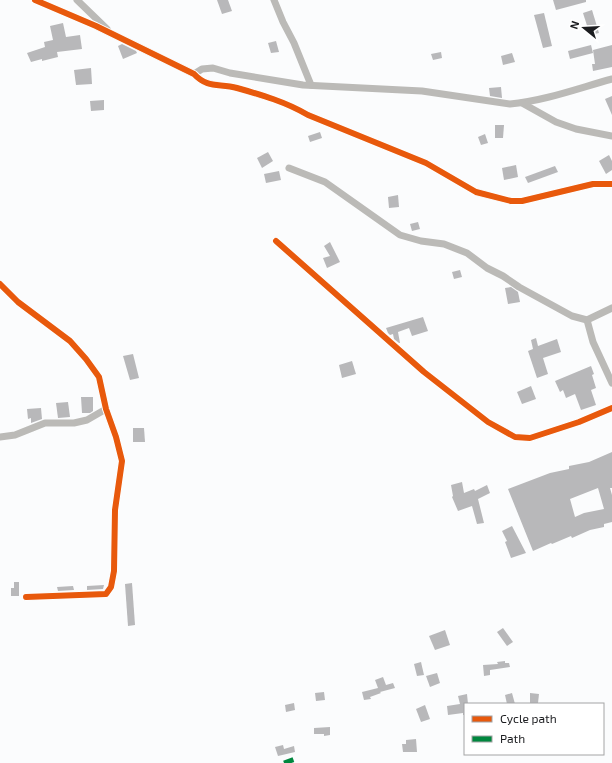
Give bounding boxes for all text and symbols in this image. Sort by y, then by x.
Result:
north arrow [564,8,604,48]
text: N [567,19,581,31]
legend [464,703,604,755]
text: Cycle path [500,711,557,725]
text: Path [500,731,525,745]

